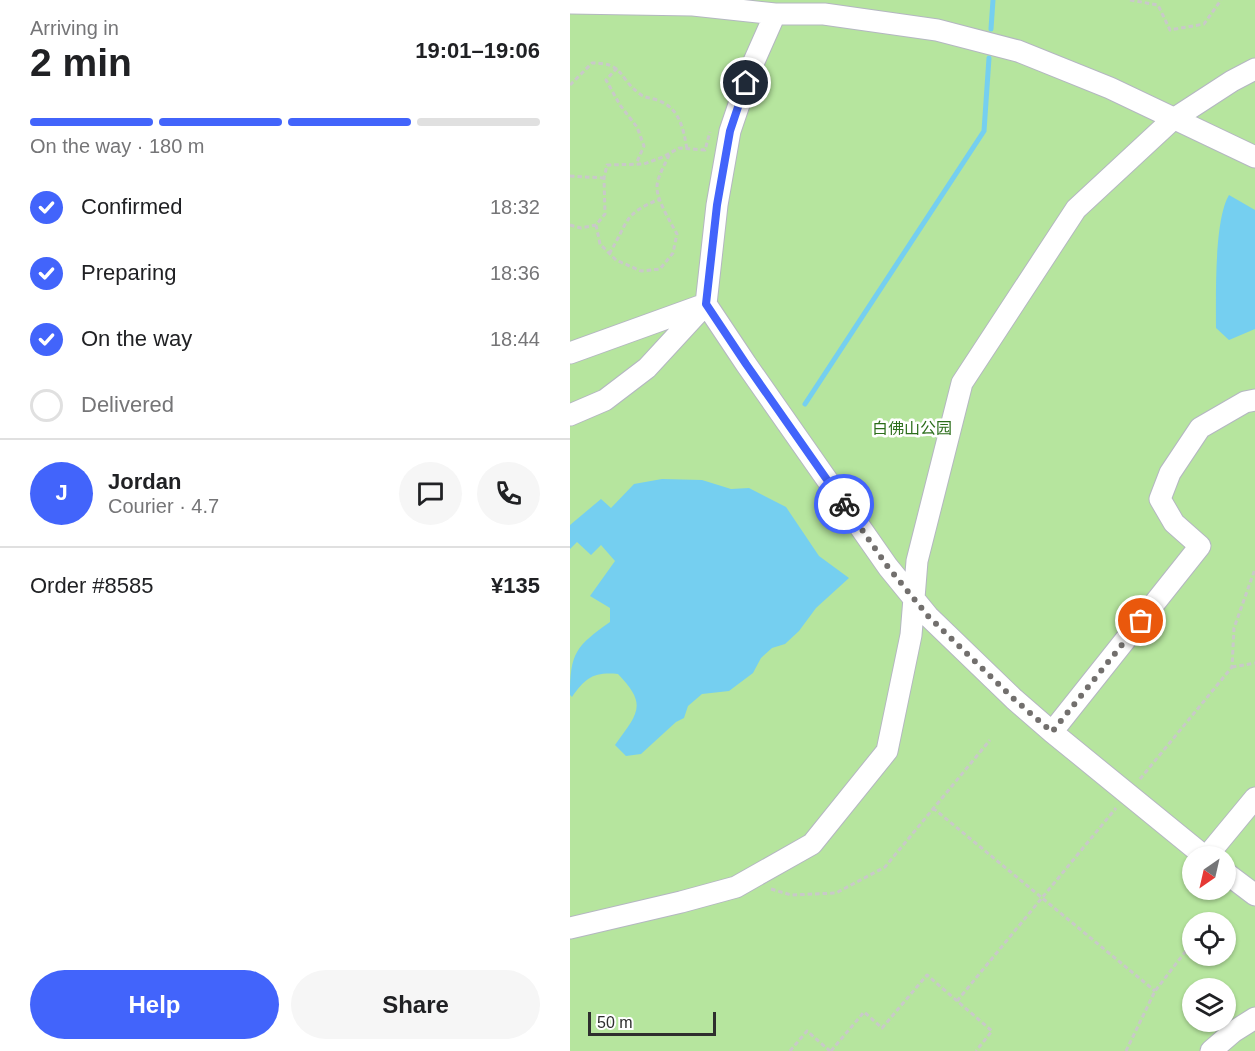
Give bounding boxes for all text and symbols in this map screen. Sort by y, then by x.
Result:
text: Arriving in [30,17,119,39]
text: 19:01–19:06 [415,38,540,63]
text: 2 min [30,41,132,84]
pin [720,57,771,108]
icon: home [729,66,762,99]
text: On the way · 180 m [30,135,205,157]
icon: check [30,191,63,224]
text: Confirmed [81,194,182,219]
text: 18:32 [490,196,540,218]
icon: check [30,257,63,290]
text: Preparing [81,260,176,285]
text: 18:36 [490,262,540,284]
icon: check [30,323,63,356]
text: On the way [81,326,192,351]
text: 18:44 [490,328,540,350]
text: Delivered [81,392,174,417]
park label: 白佛山公园 [872,420,952,437]
button: chat [399,462,462,525]
button: phone [477,462,540,525]
text: Jordan [108,469,181,494]
courier [814,474,874,534]
text: J [55,480,68,505]
icon: bike [828,488,861,521]
text: Courier · 4.7 [108,495,219,517]
text: Order #8585 [30,573,154,598]
text: ¥135 [491,573,540,598]
pin [1115,595,1166,646]
icon: bag [1124,604,1157,637]
north arrow [1182,846,1236,900]
map controls [1182,846,1236,1032]
button: locate [1182,912,1236,966]
button: Help [30,970,279,1039]
button: Share [291,970,540,1039]
button: layers [1182,978,1236,1032]
scale bar [588,1009,716,1036]
text: 50 m [597,1014,633,1031]

